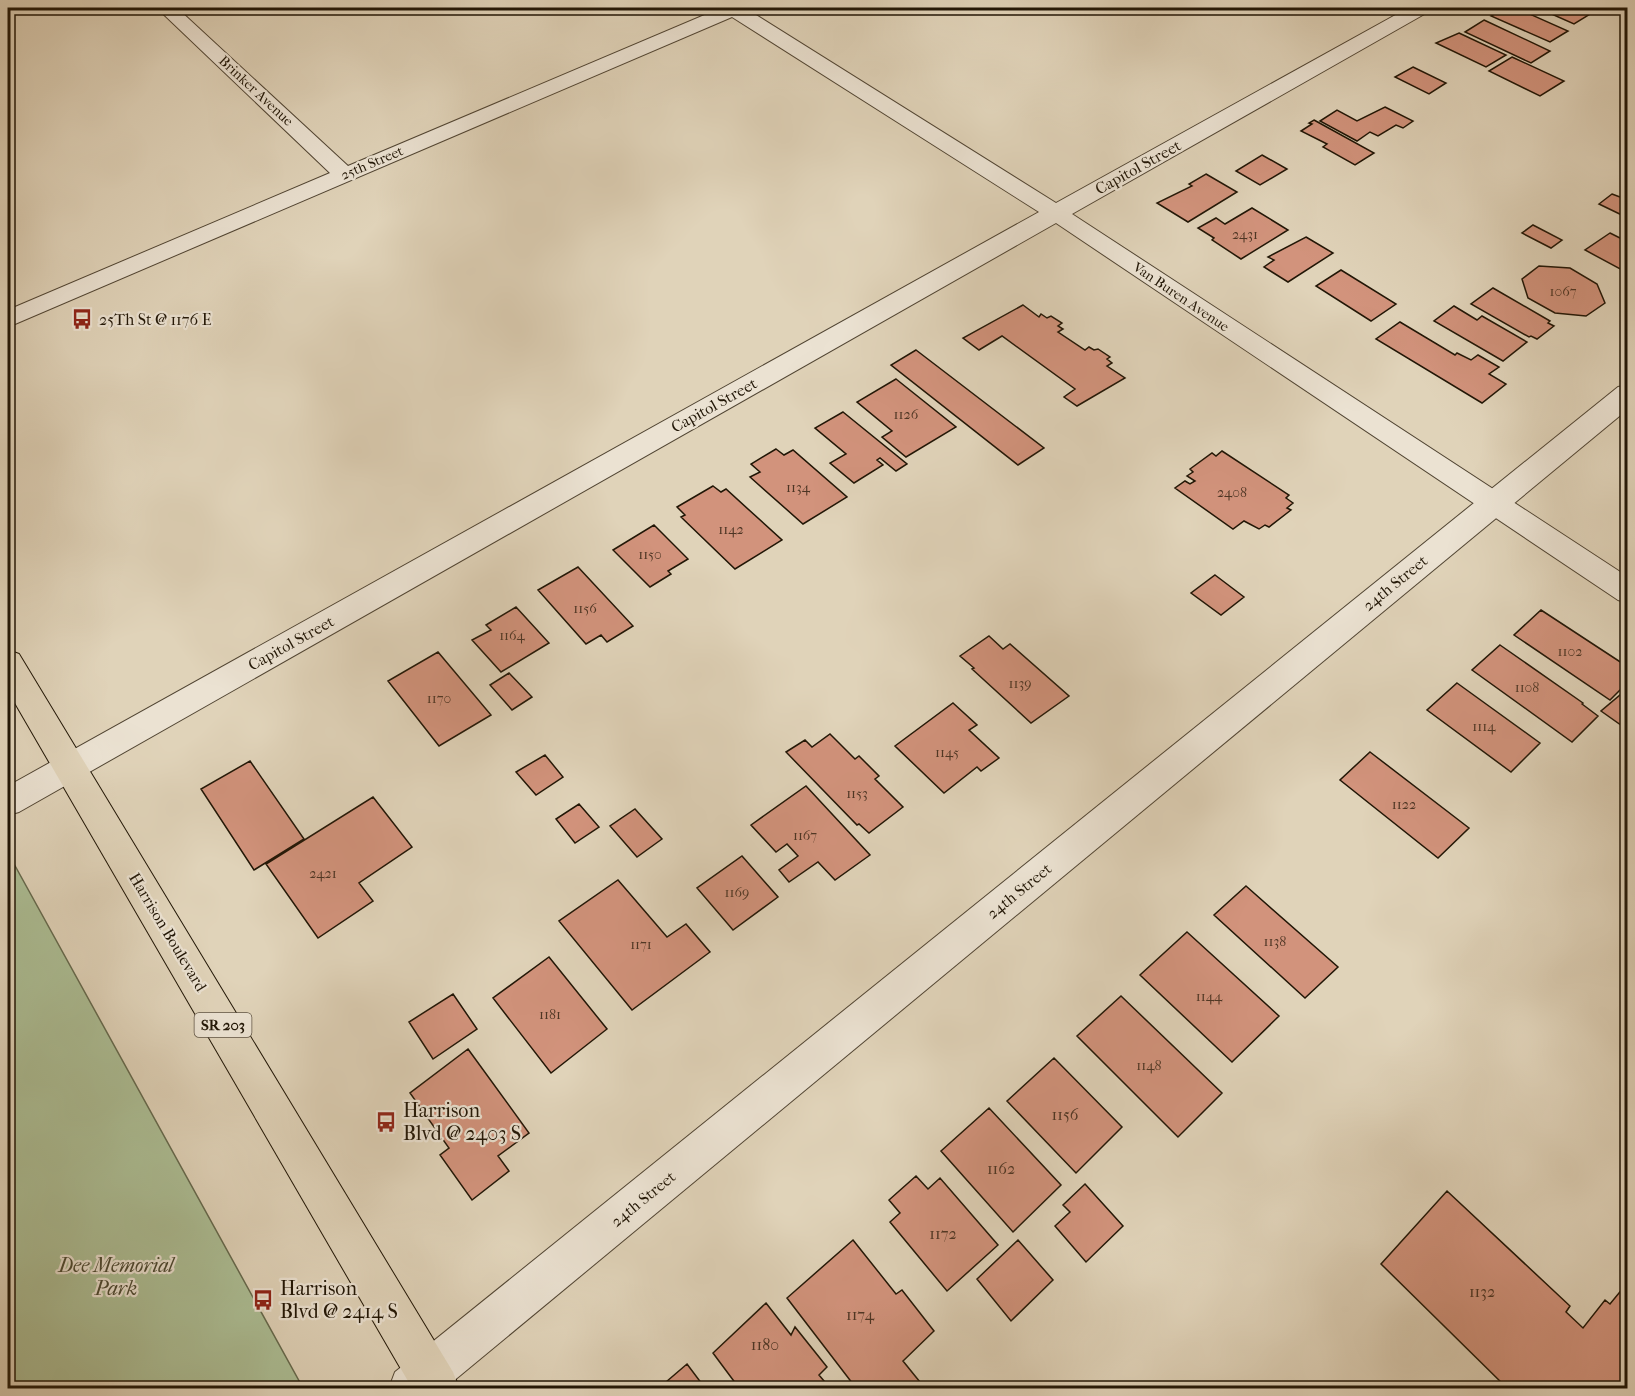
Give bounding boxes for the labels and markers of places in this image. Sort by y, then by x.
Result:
bus stop icon: 25Th St @ 1176 E [70,307,94,331]
place label: 25Th St @ 1176 E [99,310,212,329]
place label: Harrison Blvd @ 2403 S [403,1099,521,1145]
bus stop icon: Harrison Blvd @ 2403 S [374,1110,398,1134]
place label: Harrison Blvd @ 2414 S [280,1277,398,1323]
bus stop icon: Harrison Blvd @ 2414 S [251,1288,275,1312]

